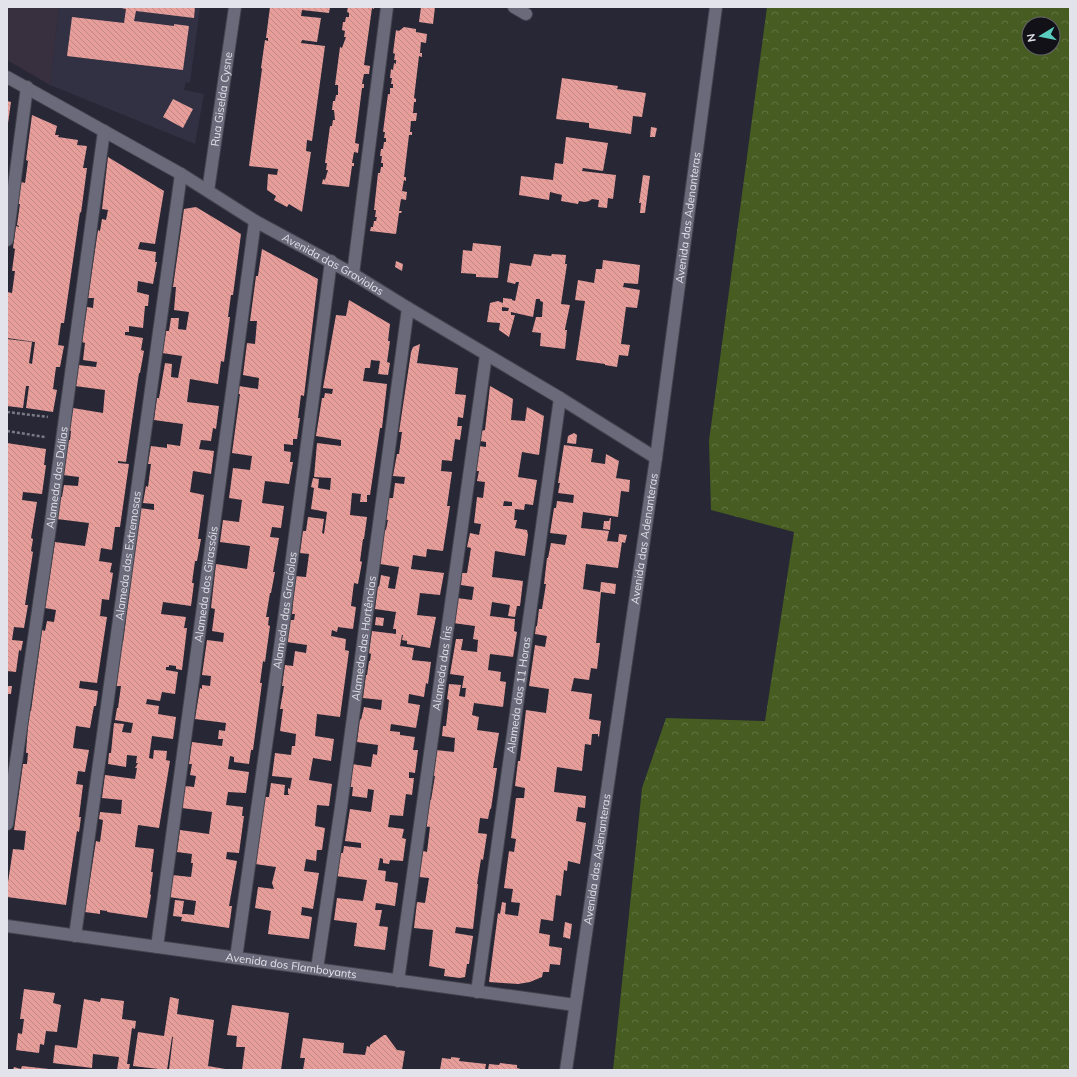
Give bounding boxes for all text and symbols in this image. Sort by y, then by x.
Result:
north arrow [1021,16,1061,56]
text: N [1024,32,1039,43]
street label: Rua Giselda Cysne [208,51,235,147]
street label: Avenida das Adenanteras [672,151,704,284]
street label: Avenida das Graviolas [280,230,386,298]
street label: Alameda das Dálias [43,426,71,530]
street label: Avenida das Adenanteras [628,472,661,605]
street label: Alameda das Extremosas [112,490,144,621]
street label: Alameda dos Girassóis [191,525,221,643]
street label: Alameda das Gracíolas [270,551,300,670]
street label: Alameda das Hortências [348,575,379,702]
street label: Alameda das Íris [429,625,455,711]
street label: Alameda das 11 Horas [503,636,534,754]
street label: Avenida das Adenanteras [580,793,614,926]
street label: Avenida dos Flamboyants [225,950,358,982]

